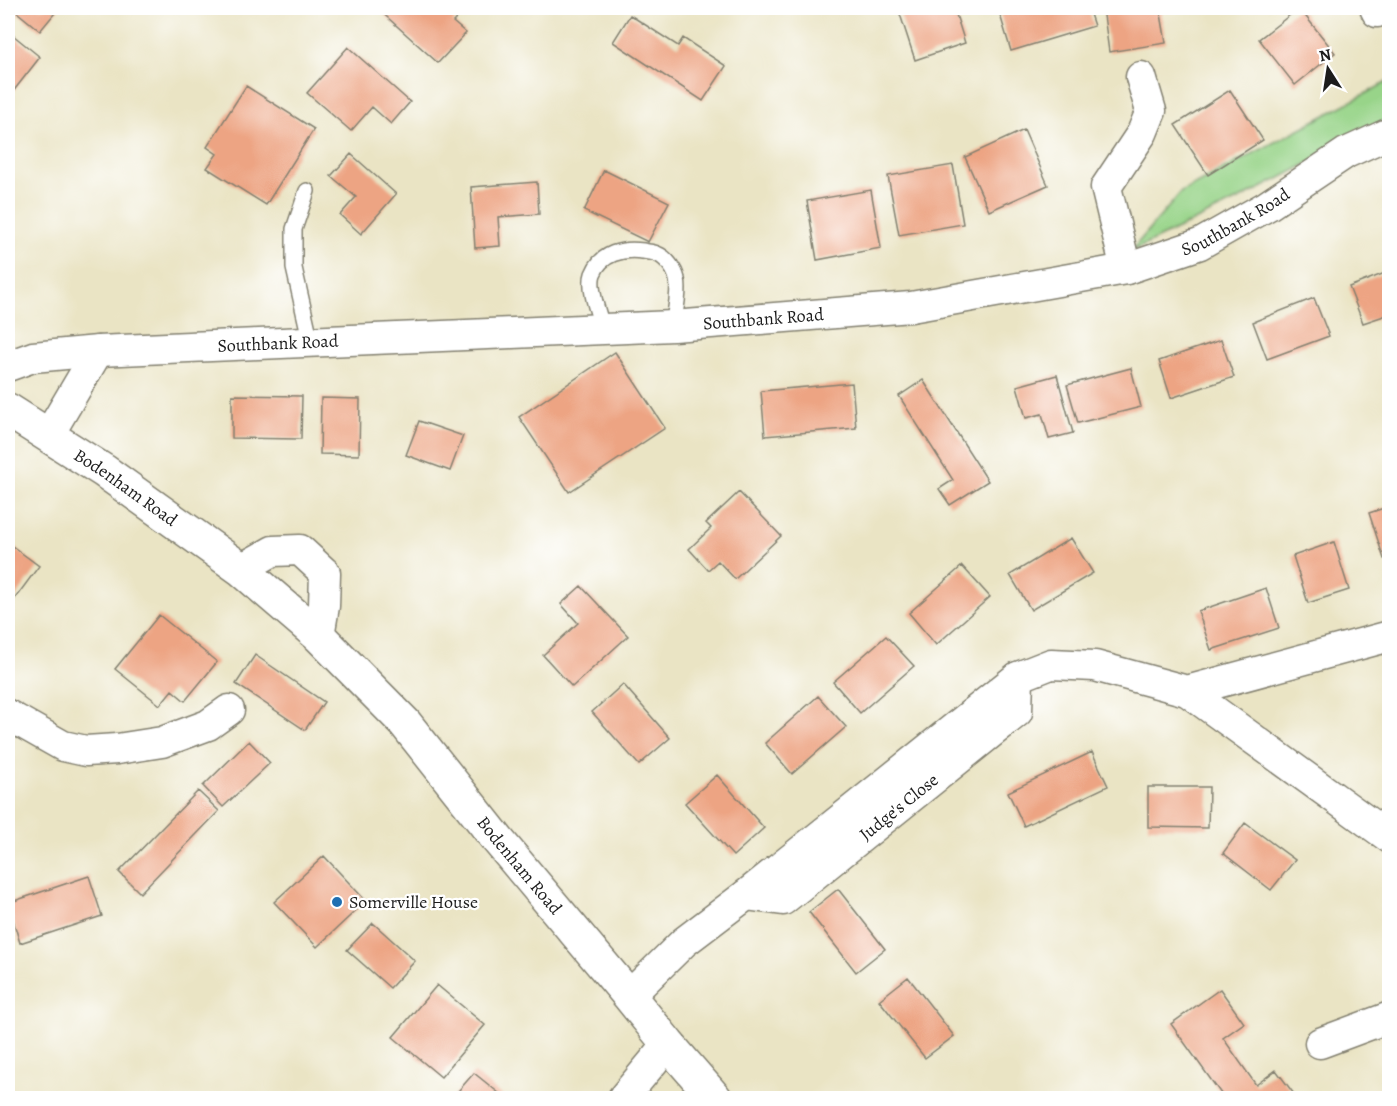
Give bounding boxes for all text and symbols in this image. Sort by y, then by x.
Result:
north arrow [1298,39,1358,99]
text: N [1317,43,1333,67]
street label: Southbank Road [1178,182,1295,261]
street label: Southbank Road [702,302,825,336]
street label: Southbank Road [217,329,339,358]
street label: Bodenham Road [69,443,183,532]
street label: Judge's Close [854,768,943,846]
street label: Bodenham Road [471,811,568,920]
place label: Somerville House [349,890,478,914]
marker: Somerville House [330,895,344,909]

